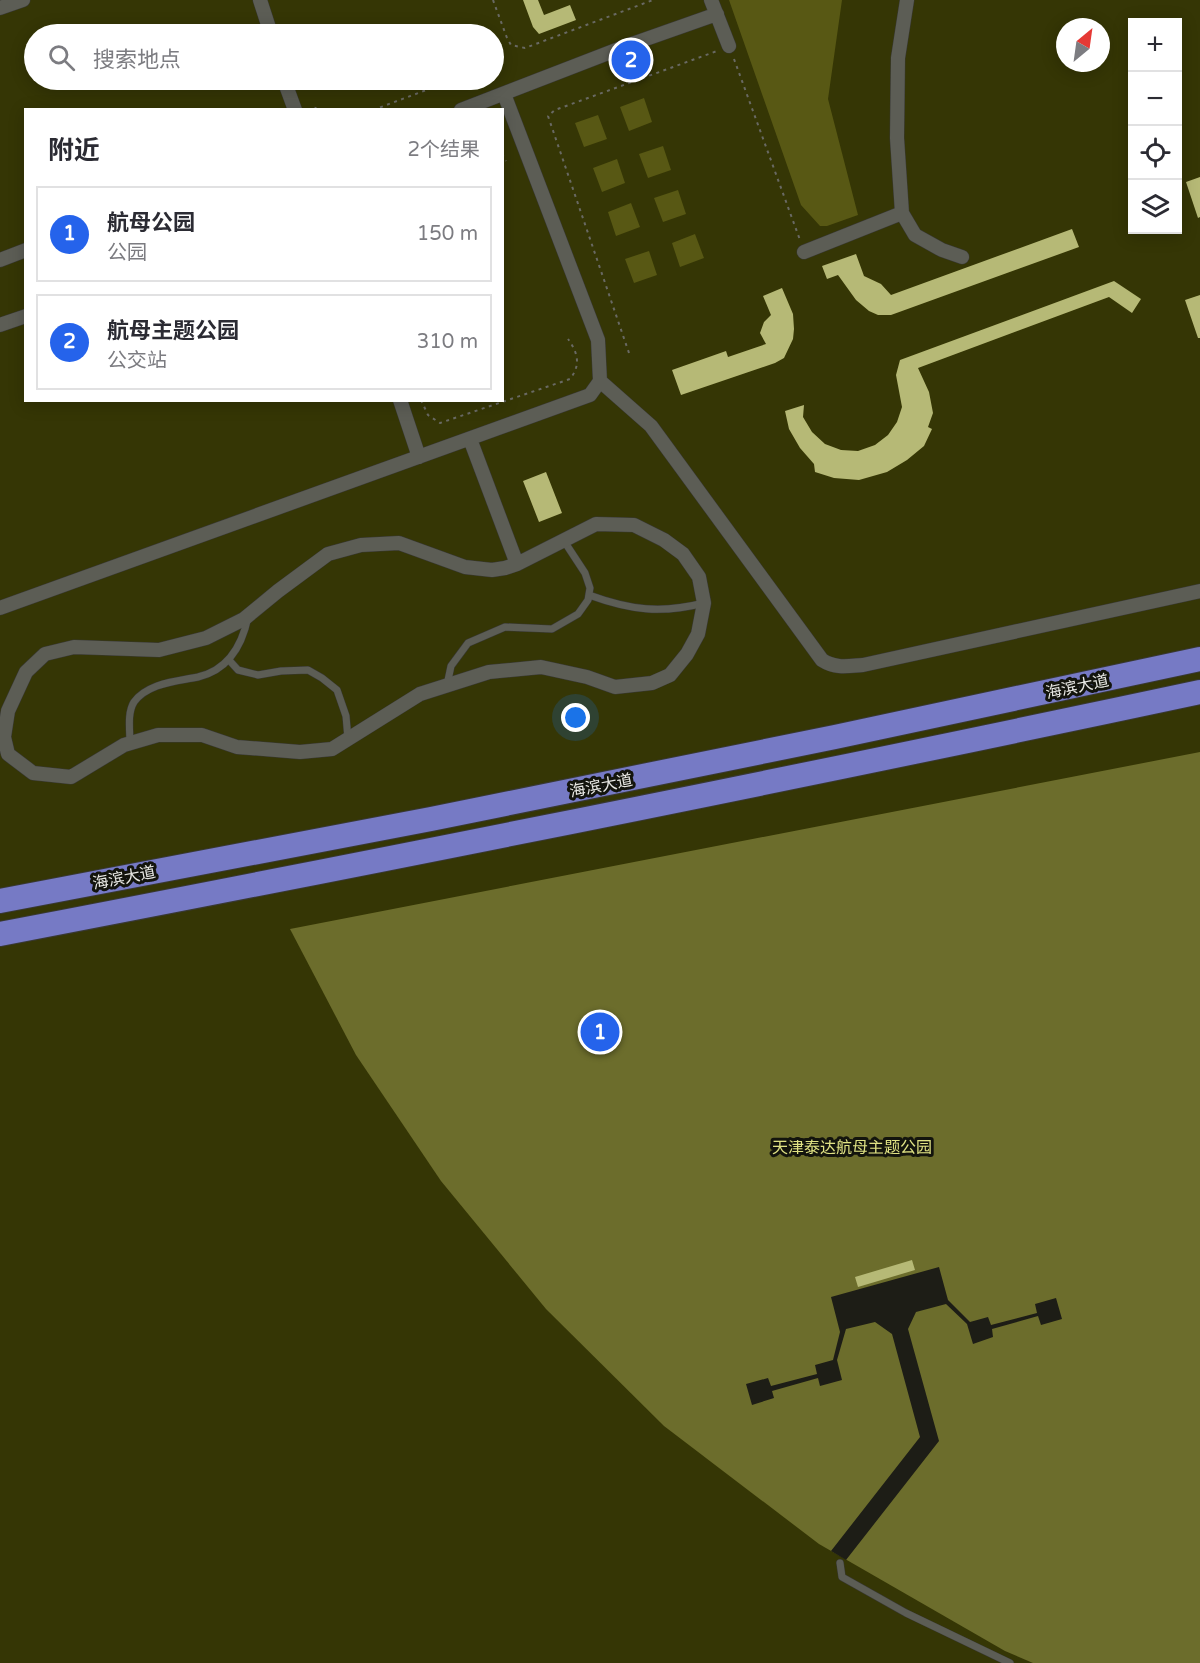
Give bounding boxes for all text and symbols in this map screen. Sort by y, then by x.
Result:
north arrow [1056,18,1110,72]
map controls [1128,18,1182,234]
button: + [1128,18,1182,72]
search box [24,24,504,90]
pin: 2 [612,38,650,82]
icon: search [45,41,78,74]
text: 搜索地点 [93,47,181,73]
button: − [1128,72,1182,126]
button: locate [1128,126,1182,180]
text: 附近 [48,135,100,166]
text: 2个结果 [407,138,480,162]
button: layers [1128,180,1182,234]
text: 航母公园 [107,210,195,236]
text: 1 [63,222,76,246]
text: 150 m [417,222,478,246]
text: 公园 [107,241,147,265]
text: 航母主题公园 [107,318,239,344]
text: 2 [63,330,76,354]
text: 310 m [417,330,478,354]
text: 公交站 [107,349,167,373]
street label: 海滨大道 [1044,671,1111,703]
your location [561,703,590,732]
street label: 海滨大道 [568,770,635,802]
street label: 海滨大道 [91,862,158,894]
pin: 1 [580,1010,620,1054]
park label: 天津泰达航母主题公园 [772,1138,932,1158]

